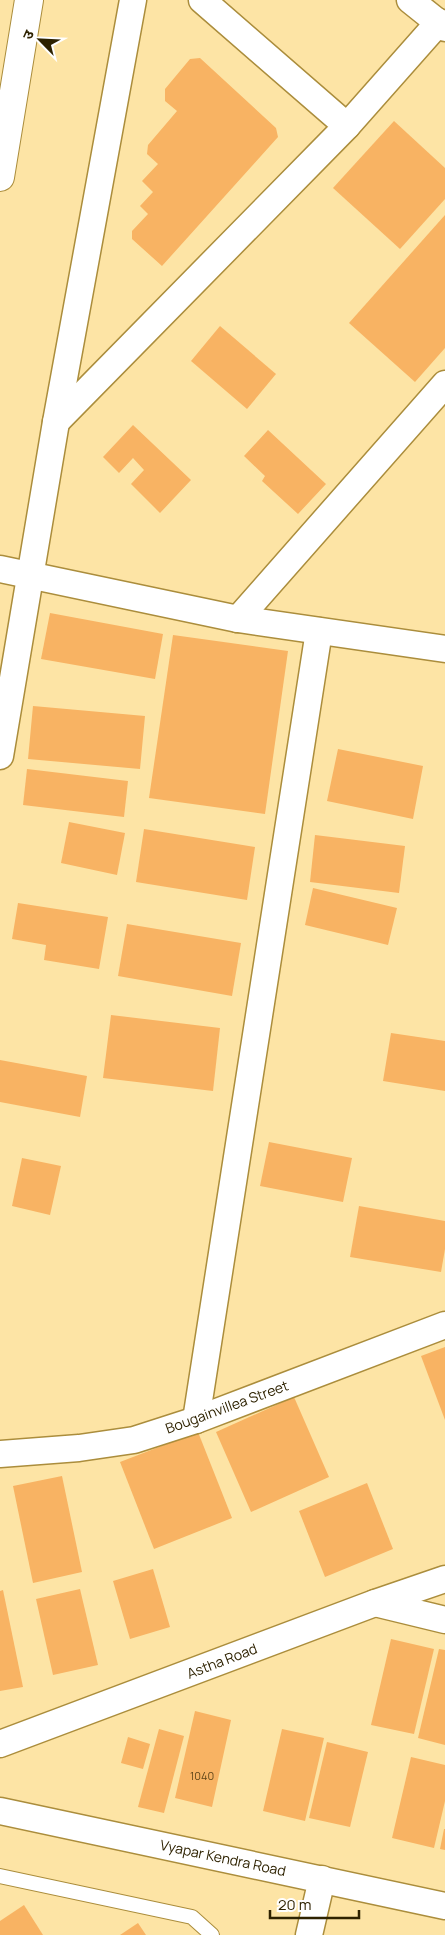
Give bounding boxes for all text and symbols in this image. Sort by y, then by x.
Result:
north arrow [15,15,65,65]
text: उ [17,26,38,42]
street label: Bougainvillea Street [163,1375,291,1438]
street label: Astha Road [184,1638,260,1683]
house number: 1040 [190,1768,214,1783]
street label: Vyapar Kendra Road [158,1835,288,1880]
scale bar [270,1888,359,1920]
text: 20 m [278,1894,311,1915]

